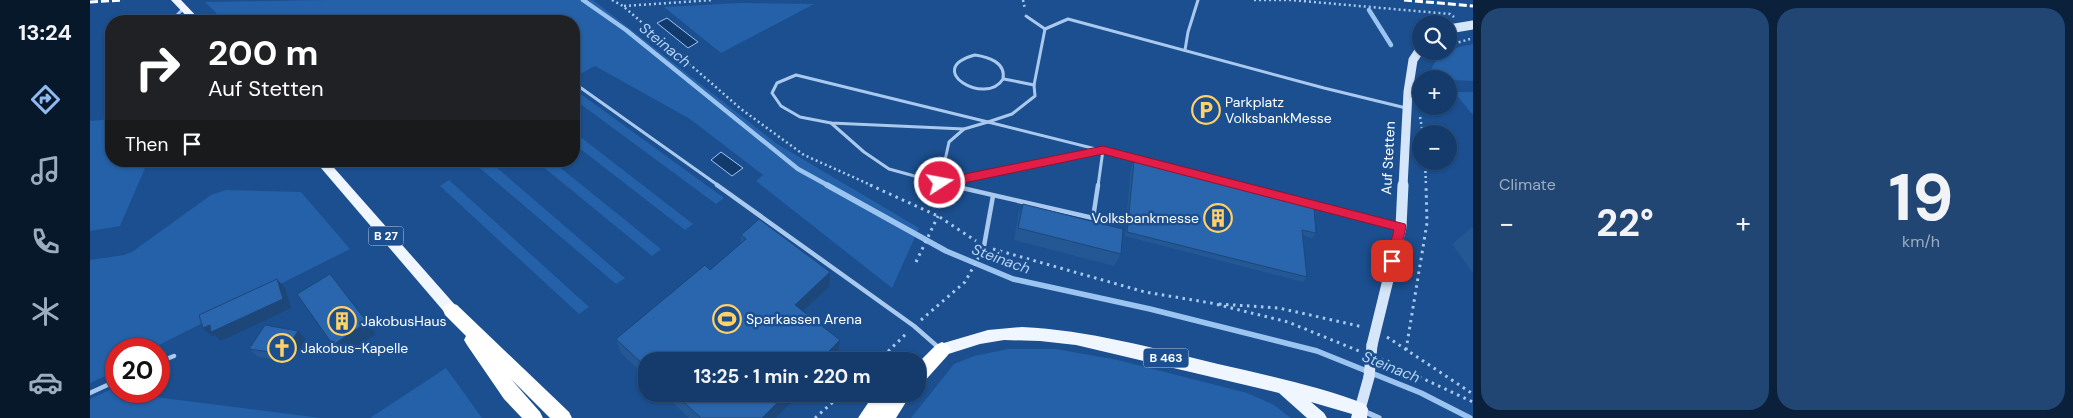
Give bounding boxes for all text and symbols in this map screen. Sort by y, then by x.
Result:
map controls [1412,15,1457,170]
button: search [1412,15,1457,60]
text: 13:24 [18,18,72,47]
water label: Steinach [635,18,695,72]
text: 200 m [208,30,319,76]
icon: right [125,35,190,100]
button: + [1412,70,1457,115]
text: Auf Stetten [208,74,324,103]
icon: directions [28,82,63,117]
place label: Parkplatz VolksbankMesse [1225,93,1332,127]
parking icon: Parkplatz VolksbankMesse [1191,95,1221,125]
street label: Auf Stetten [1377,121,1399,195]
button: − [1412,125,1457,170]
icon: arrive [178,130,206,158]
text: Then [125,132,168,157]
icon: music [28,153,63,188]
position arrow [913,156,965,208]
text: 19 [1889,156,1953,240]
text: Climate [1499,174,1556,195]
text: 22° [1596,198,1654,248]
building icon: Volksbankmesse [1203,203,1233,233]
text: − [1499,205,1514,242]
text: + [1736,205,1751,242]
place label: Volksbankmesse [1092,209,1199,227]
icon: phone [28,224,63,259]
road number: B 27 [368,227,404,246]
text: km/h [1902,231,1940,252]
water label: Steinach [969,239,1033,279]
pin [1371,240,1413,282]
icon: arrive [1378,247,1406,275]
icon: climate [28,294,63,329]
sports icon: Sparkassen Arena [712,304,742,334]
building icon: JakobusHaus [327,306,357,336]
place label: Sparkassen Arena [746,310,862,328]
place label: JakobusHaus [361,312,447,330]
church icon: Jakobus-Kapelle [267,333,297,363]
speed limit sign: 20 [105,338,170,403]
place label: Jakobus-Kapelle [301,339,408,357]
water label: Steinach [1359,346,1423,388]
road number: B 463 [1144,348,1188,368]
text: 13:25 · 1 min · 220 m [693,364,871,389]
icon: car [28,365,63,400]

